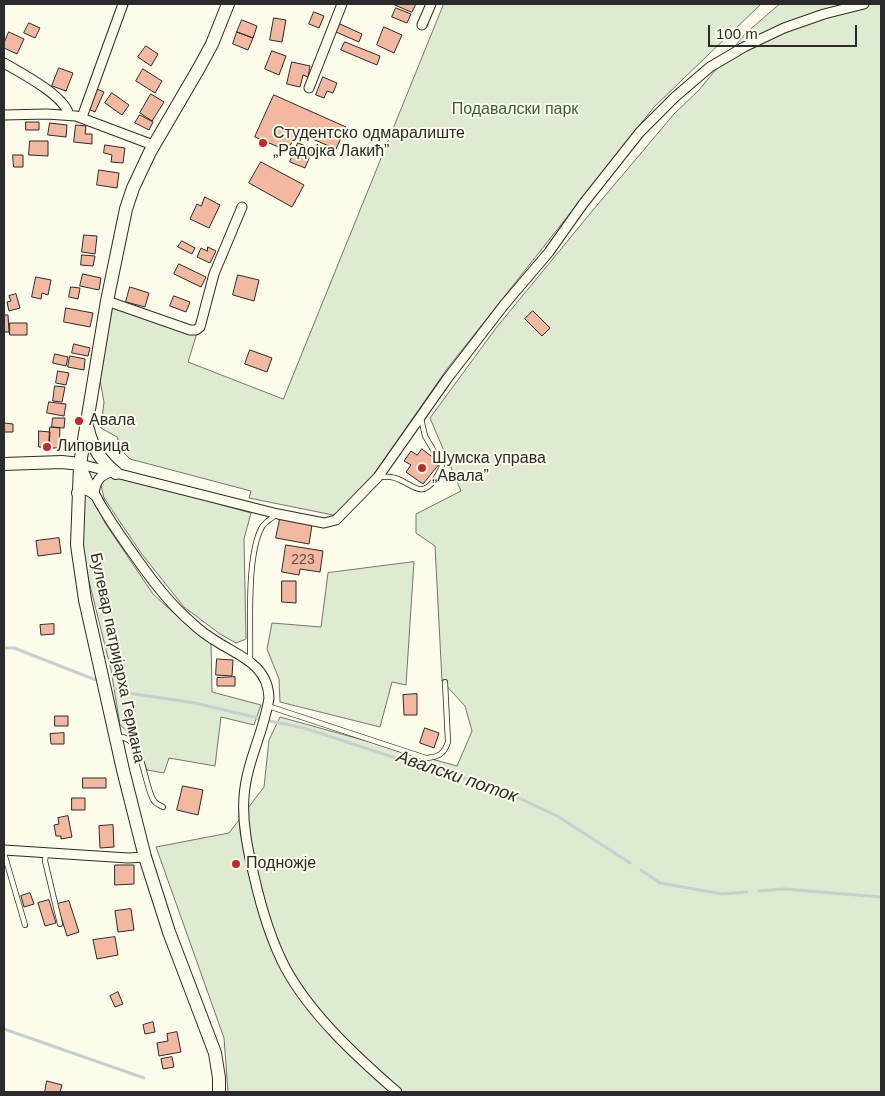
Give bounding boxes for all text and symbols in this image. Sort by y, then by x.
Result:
scale bar [710,15,859,47]
text: 100 m [716,25,758,42]
park label: Подавалски парк [452,100,578,120]
place label: Студентско одмаралиште „Радојка Лакић” [273,124,465,162]
marker: Студентско одмаралиште „Радојка Лакић” [257,137,269,149]
place label: Авала [89,411,135,431]
marker: Авала [73,415,85,427]
place label: Липовица [57,437,130,457]
marker: Липовица [41,441,53,453]
place label: Шумска управа „Авала” [432,449,546,487]
marker: Шумска управа „Авала” [416,462,428,474]
street label: Булевар патријарха Германа [85,551,149,765]
house number: 223 [291,552,315,568]
water label: Авалски поток [394,746,520,808]
place label: Подножје [246,854,316,874]
marker: Подножје [230,858,242,870]

